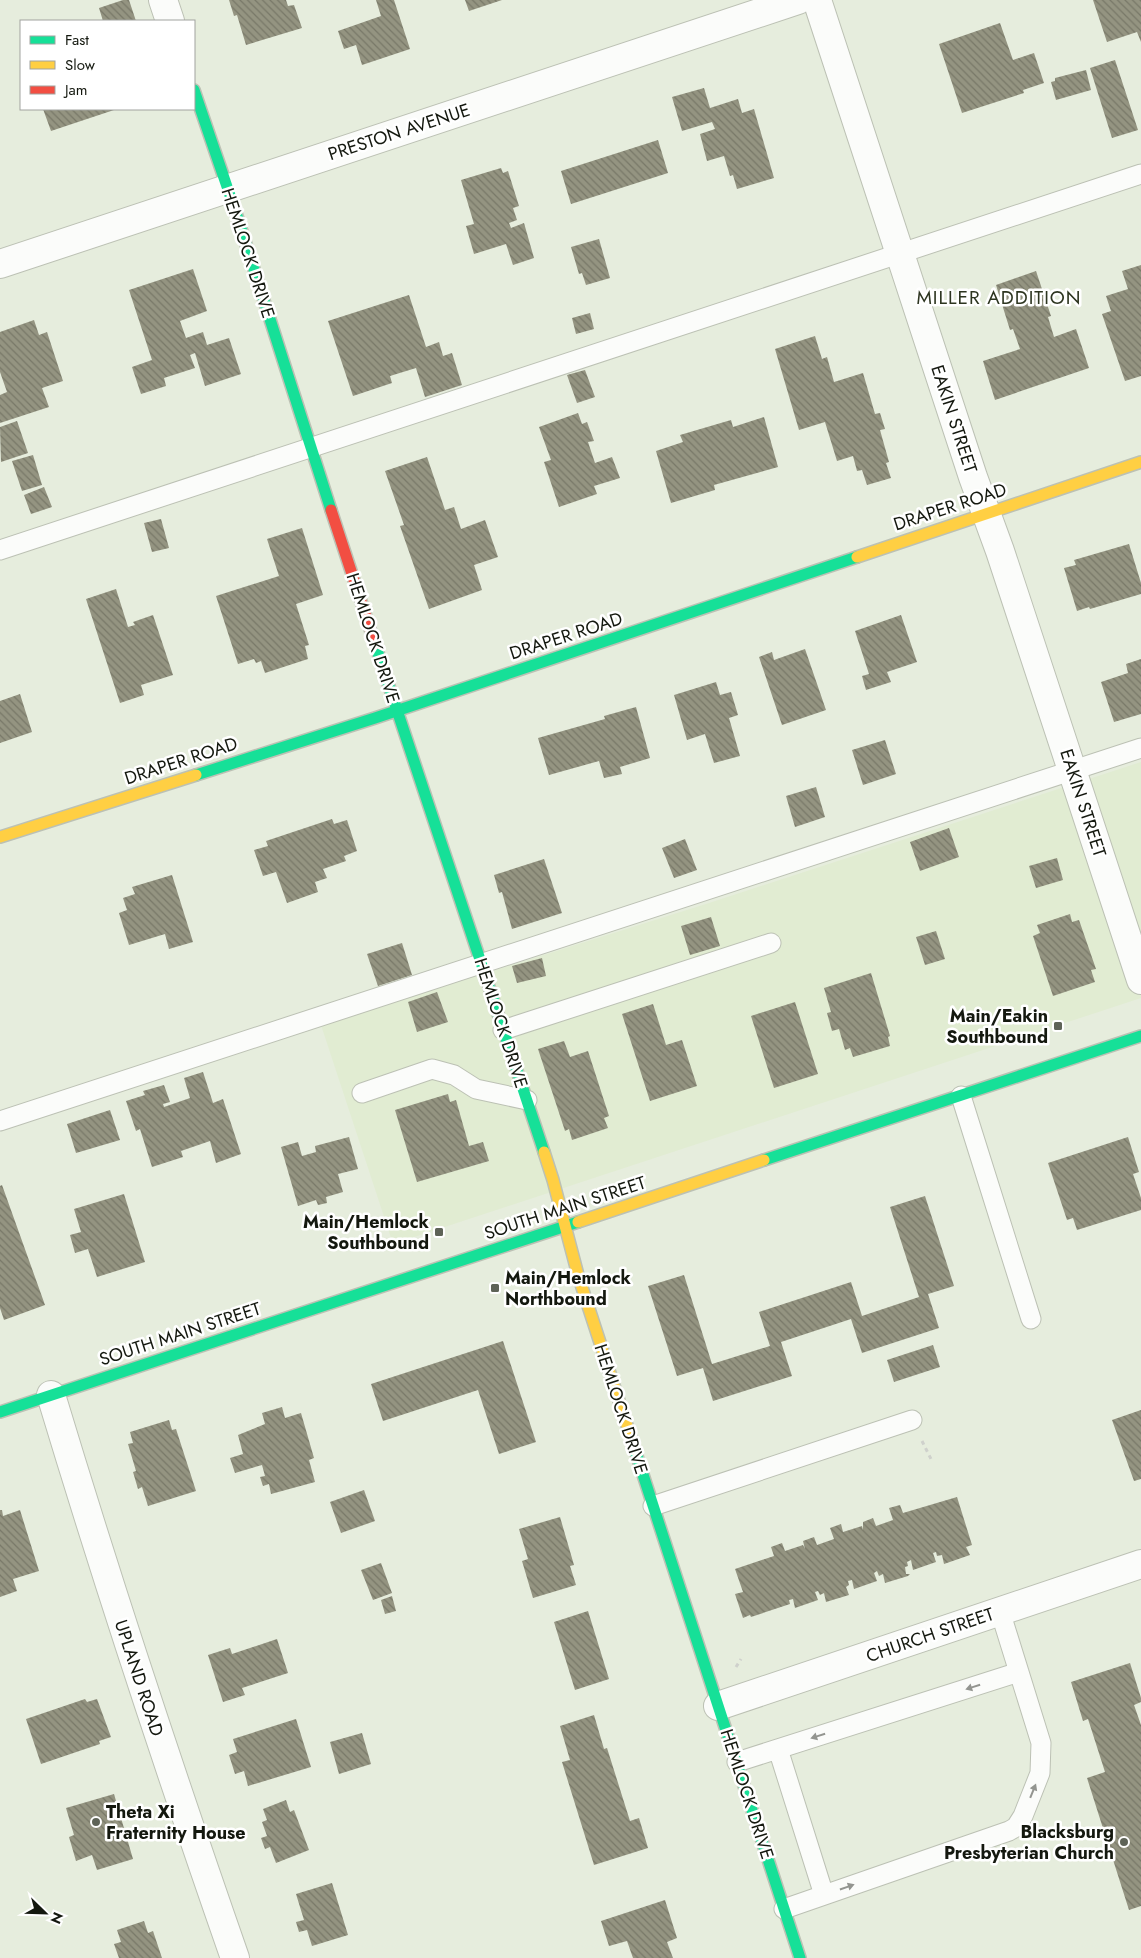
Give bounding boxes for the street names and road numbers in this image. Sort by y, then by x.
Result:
street label: PRESTON AVENUE [325,97,473,167]
street label: HEMLOCK DRIVE [215,185,281,321]
street label: EAKIN STREET [924,362,984,477]
street label: DRAPER ROAD [890,477,1010,537]
street label: HEMLOCK DRIVE [340,570,406,706]
street label: DRAPER ROAD [506,606,626,666]
street label: DRAPER ROAD [121,731,241,791]
street label: EAKIN STREET [1053,746,1113,861]
street label: HEMLOCK DRIVE [468,955,534,1091]
street label: SOUTH MAIN STREET [481,1169,650,1246]
street label: SOUTH MAIN STREET [96,1295,265,1372]
street label: HEMLOCK DRIVE [588,1341,654,1477]
street label: CHURCH STREET [863,1601,998,1669]
street label: UPLAND ROAD [108,1616,170,1740]
street label: HEMLOCK DRIVE [714,1726,780,1862]

